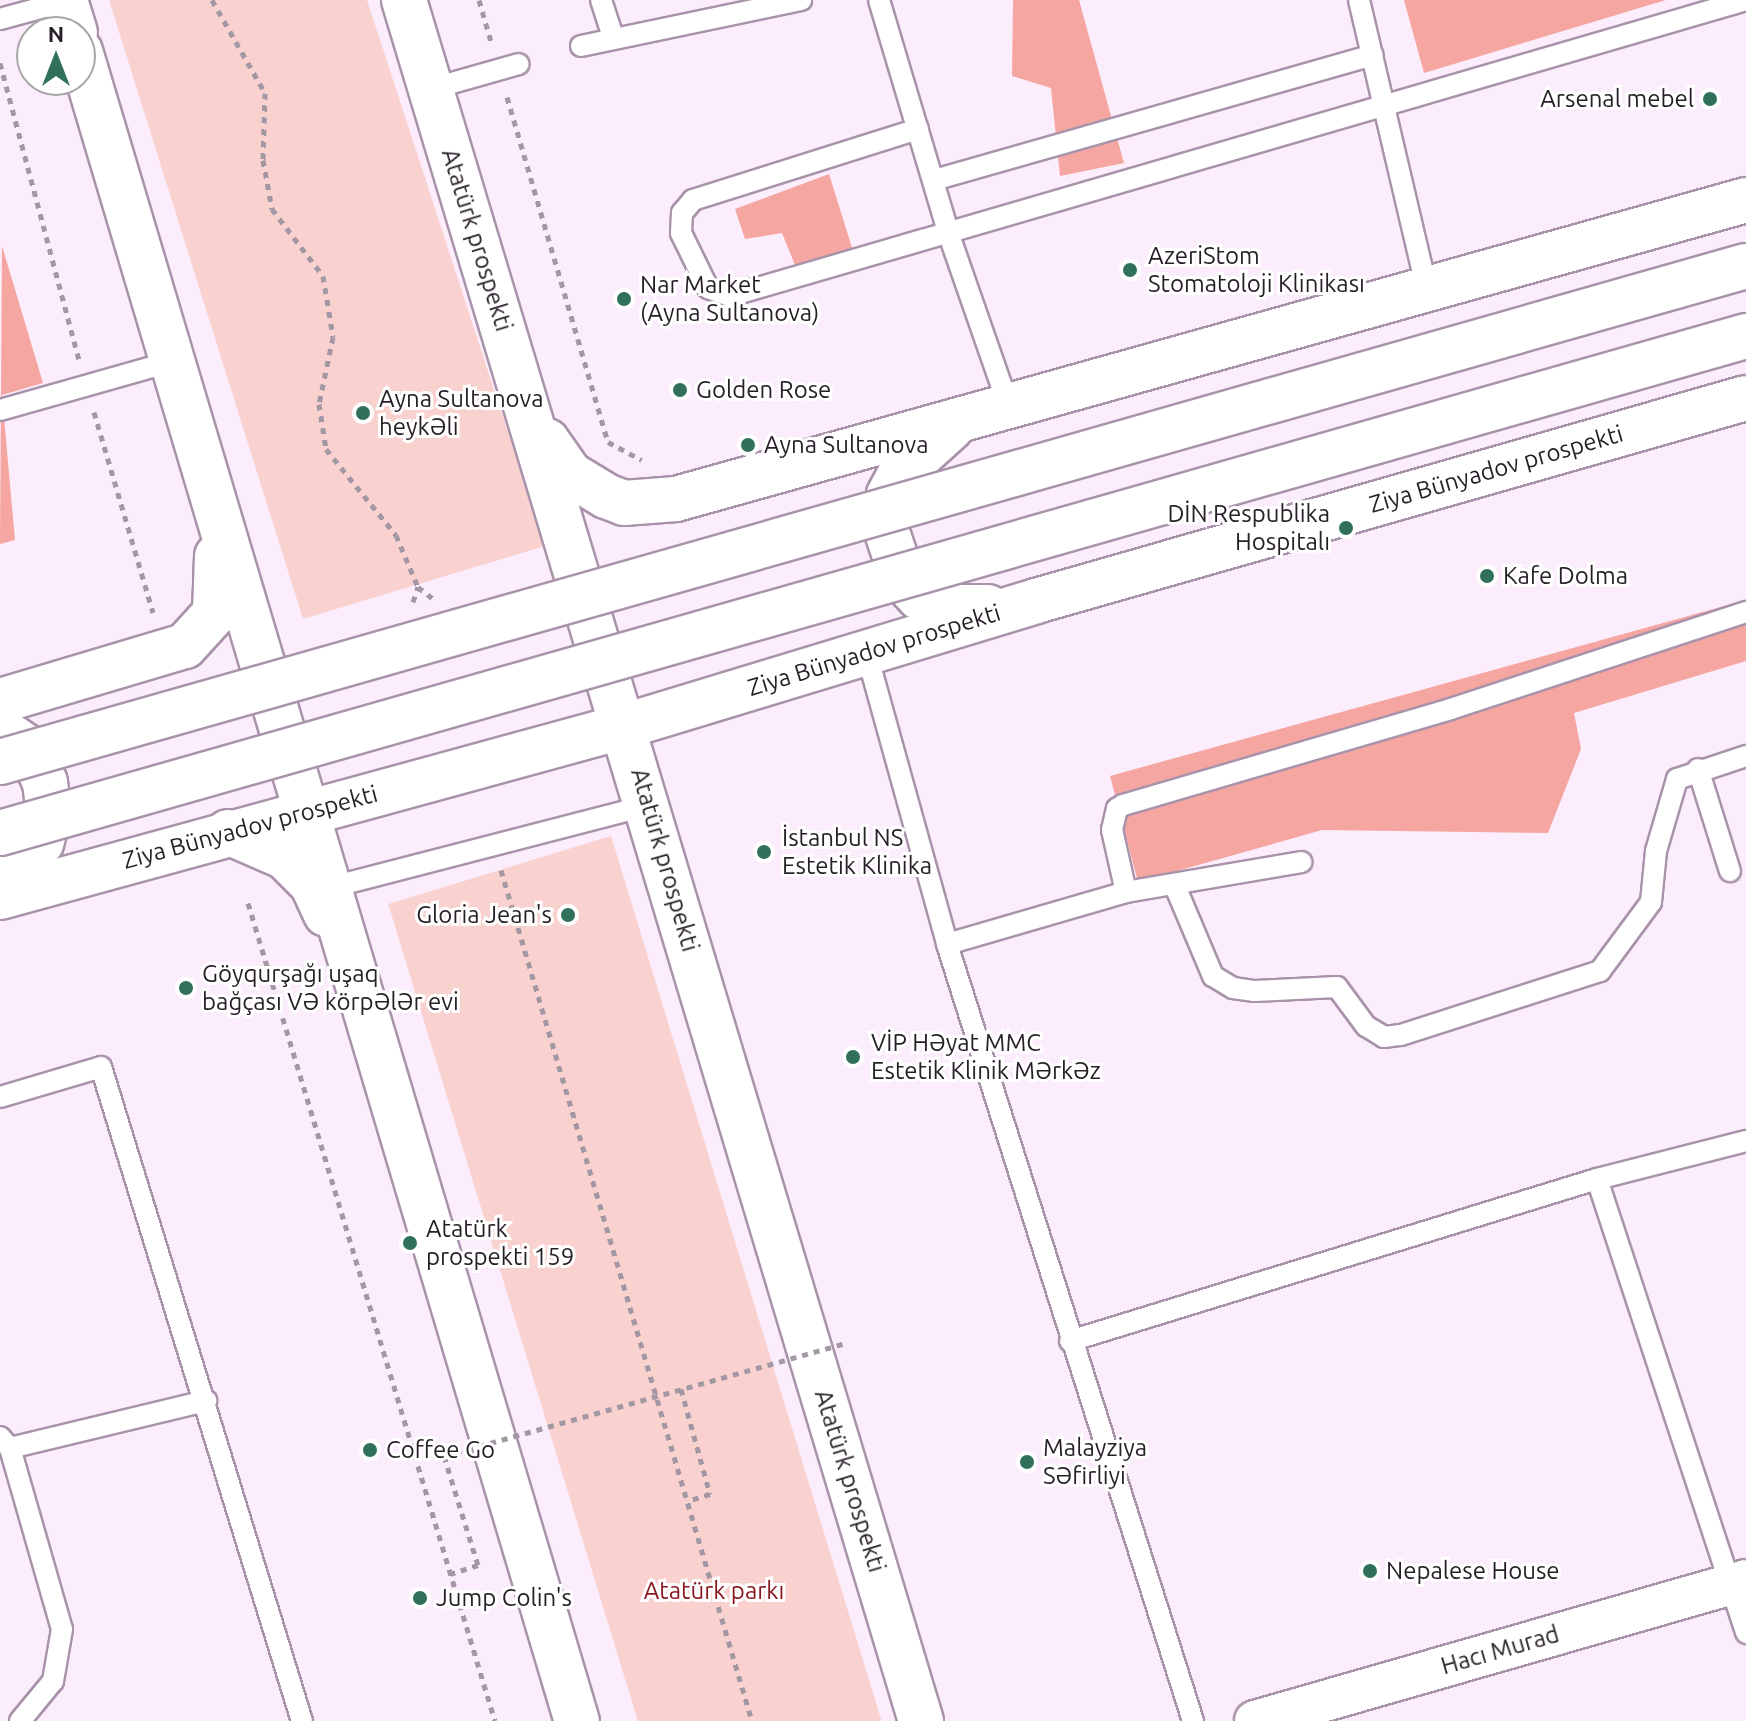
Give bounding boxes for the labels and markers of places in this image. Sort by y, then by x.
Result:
place label: Arsenal mebel [1540,85,1694,113]
marker: Arsenal mebel [1701,90,1719,108]
place label: AzeriStom Stomatoloji Klinikası [1148,242,1365,298]
marker: AzeriStom Stomatoloji Klinikası [1119,259,1141,281]
place label: Nar Market (Ayna Sultanova) [640,271,819,327]
marker: Nar Market (Ayna Sultanova) [615,290,633,308]
place label: Golden Rose [696,376,831,404]
marker: Golden Rose [671,381,689,399]
place label: Ayna Sultanova heykəli [379,385,544,441]
marker: Ayna Sultanova heykəli [354,404,372,422]
place label: Ayna Sultanova [764,431,929,459]
marker: Ayna Sultanova [739,436,757,454]
place label: DİN Respublika Hospitalı [1167,500,1330,556]
marker: DİN Respublika Hospitalı [1337,519,1355,537]
place label: Kafe Dolma [1503,562,1628,590]
marker: Kafe Dolma [1478,567,1496,585]
place label: İstanbul NS Estetik Klinika [782,824,932,880]
marker: İstanbul NS Estetik Klinika [753,841,775,863]
place label: Gloria Jean's [416,901,552,929]
marker: Gloria Jean's [559,906,577,924]
place label: Göyqurşağı uşaq bağçası Və körpələr evi [202,960,459,1016]
marker: Göyqurşağı uşaq bağçası Və körpələr evi [177,979,195,997]
place label: VİP Həyat MMC Estetik Klinik Mərkəz [871,1029,1101,1085]
marker: VİP Həyat MMC Estetik Klinik Mərkəz [842,1046,864,1068]
place label: Atatürk prospekti 159 [426,1215,574,1271]
marker: Atatürk prospekti 159 [401,1234,419,1252]
place label: Malayziya Səfirliyi [1043,1434,1147,1490]
place label: Coffee Go [386,1436,495,1464]
marker: Coffee Go [361,1441,379,1459]
marker: Malayziya Səfirliyi [1018,1453,1036,1471]
place label: Nepalese House [1386,1557,1560,1585]
marker: Nepalese House [1361,1562,1379,1580]
place label: Jump Colin's [436,1584,572,1612]
marker: Jump Colin's [411,1589,429,1607]

